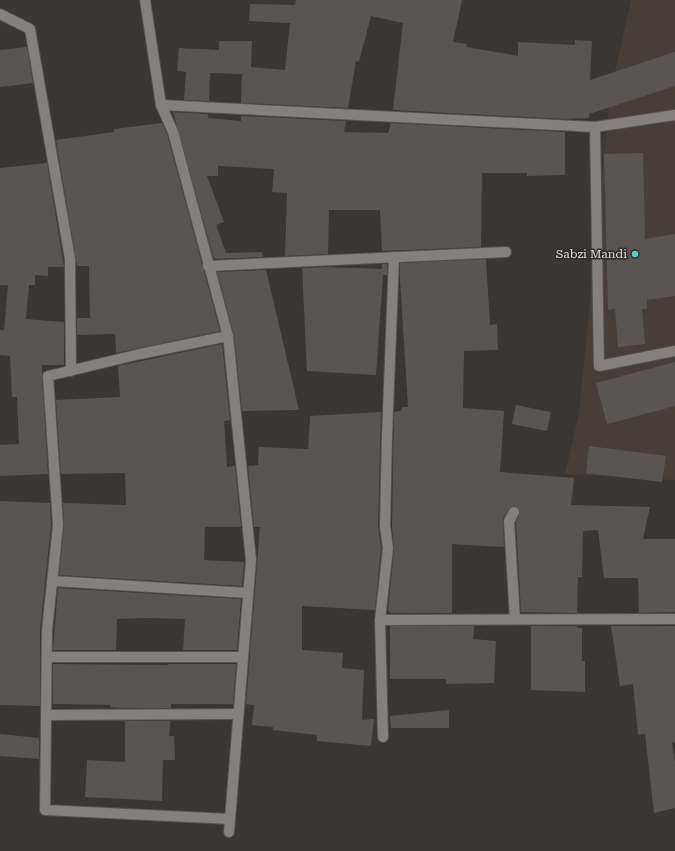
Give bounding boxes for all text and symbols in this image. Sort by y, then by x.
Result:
place label: Sabzi Mandi [556,247,627,261]
marker: Sabzi Mandi [630,249,640,259]

